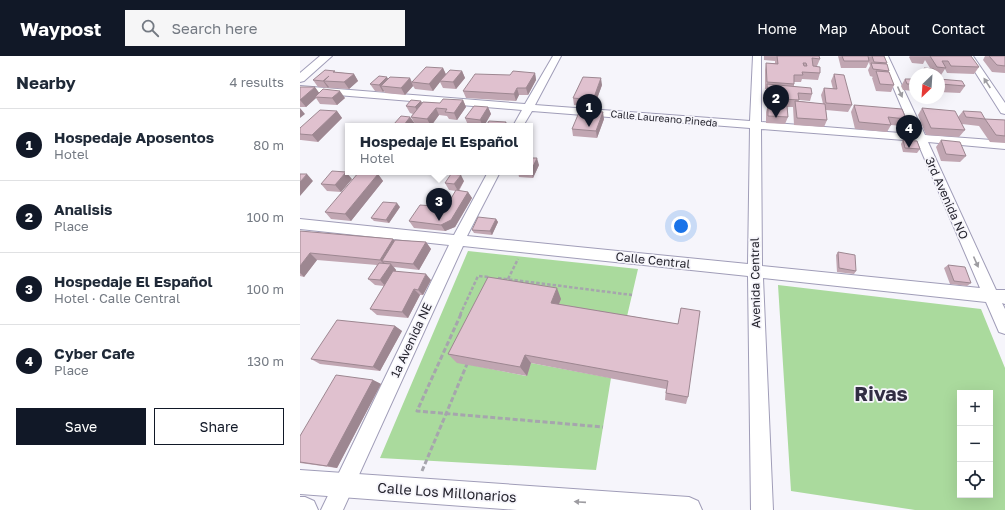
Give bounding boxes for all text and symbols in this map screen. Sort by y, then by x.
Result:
search box [125,10,405,46]
text: Waypost [20,17,101,40]
icon: search [139,17,161,39]
text: Search here [171,19,257,37]
text: Home [757,20,797,37]
text: Map [819,20,847,37]
text: About [869,20,910,37]
text: Contact [932,20,985,37]
north arrow [909,68,945,104]
text: Nearby [16,72,76,93]
text: 4 results [230,74,284,90]
one-way arrow [983,78,991,88]
pin: 2 [763,85,789,118]
one-way arrow [897,86,903,97]
pin: 1 [576,94,602,127]
street label: Calle Laureano Pineda [610,107,718,129]
pin: 4 [896,115,922,148]
popup [345,123,533,175]
text: Hospedaje Aposentos [54,128,214,146]
text: Hospedaje El Español [360,132,518,150]
text: 1 [26,137,32,153]
text: 80 m [253,137,284,153]
text: Hotel [54,146,89,162]
text: Hotel [360,150,394,166]
street label: 3rd Avenida NO [922,155,972,242]
pin: 3 [426,188,452,221]
text: Analisis [54,200,112,218]
text: 2 [25,209,33,225]
text: 100 m [247,209,284,225]
your location [671,216,691,236]
text: Place [54,218,89,234]
street label: Avenida Central [747,237,763,329]
street label: Calle Central [615,249,691,271]
one-way arrow [973,256,979,267]
text: Hospedaje El Español [54,272,212,290]
text: 3 [25,281,33,297]
text: 100 m [247,281,284,297]
text: Hotel · Calle Central [54,290,180,306]
street label: 1a Avenida NE [387,300,435,380]
text: Cyber Cafe [54,344,135,362]
text: 4 [25,353,33,369]
text: 130 m [247,353,284,369]
text: Place [54,362,89,378]
district label: Rivas [854,381,908,405]
map controls [957,390,993,498]
button: + [957,390,993,426]
button: Save [16,408,146,445]
button: Share [154,408,284,445]
button: − [957,426,993,462]
button: locate [957,462,993,498]
street label: Calle Los Millonarios [377,479,517,505]
one-way arrow [574,498,586,505]

